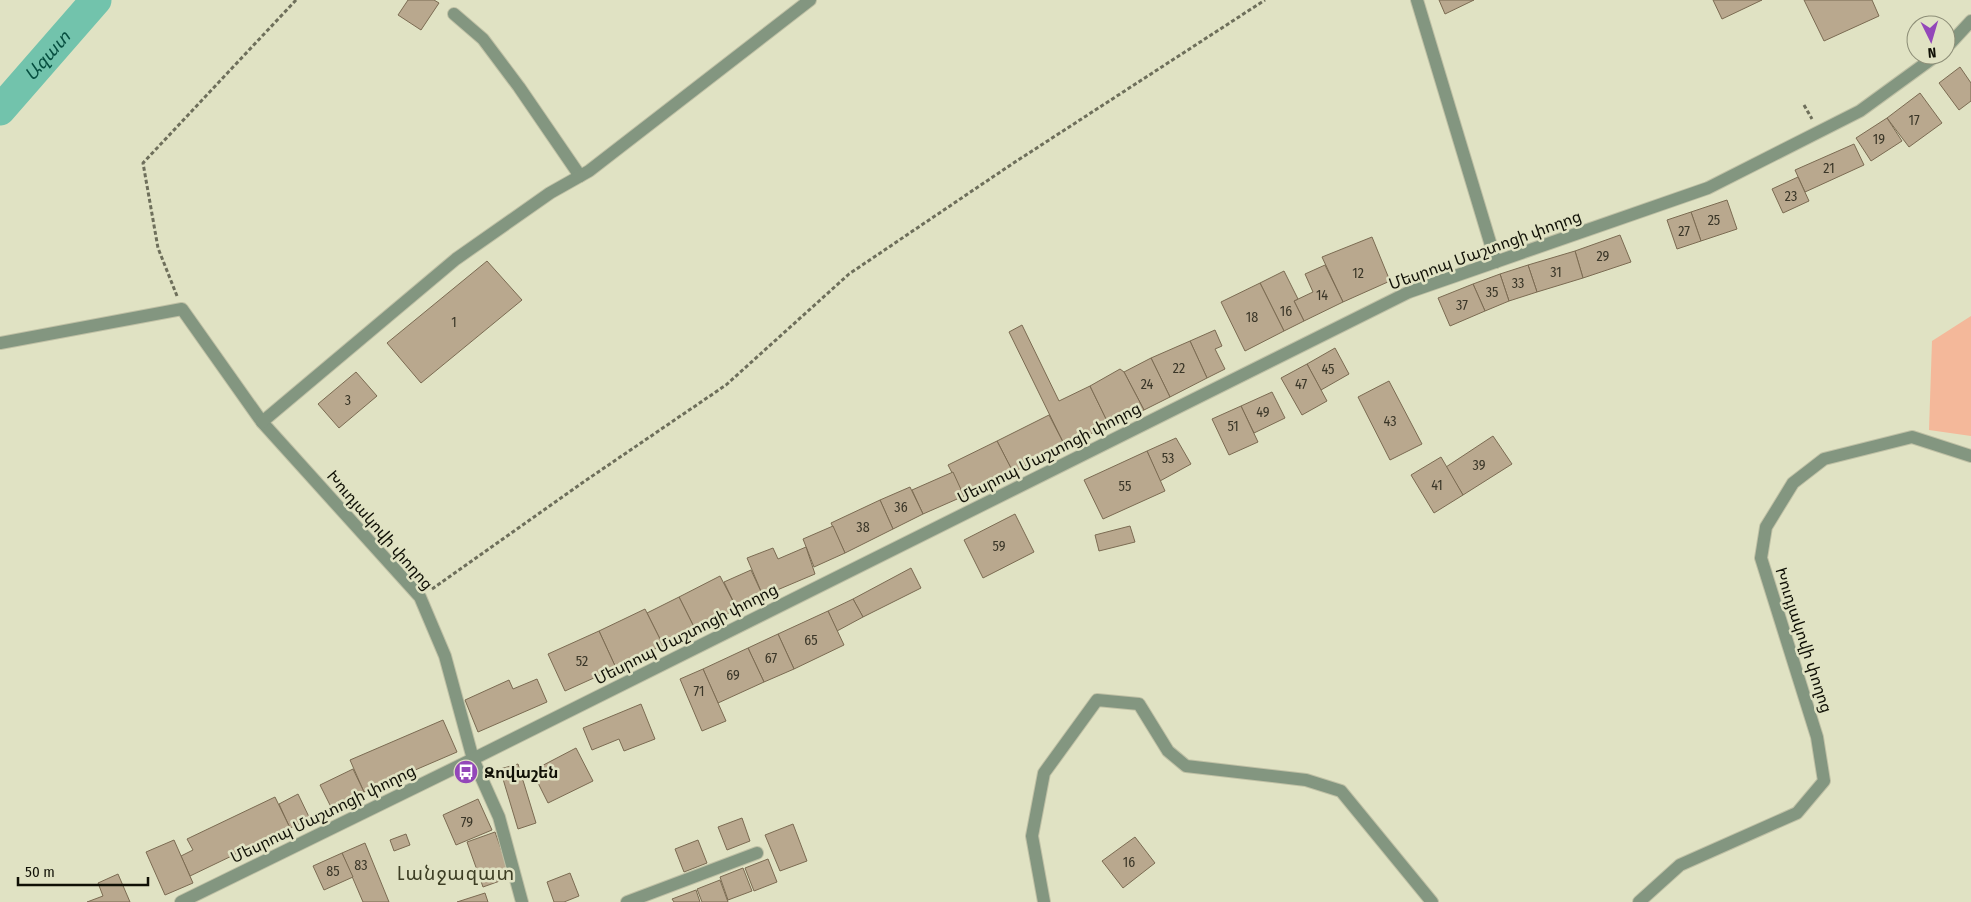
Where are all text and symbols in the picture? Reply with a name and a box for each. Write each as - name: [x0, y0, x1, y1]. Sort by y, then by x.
- north arrow: [1906, 15, 1956, 65]
- water label: Ազատ: [20, 26, 75, 85]
- text: N: [1927, 44, 1937, 61]
- house number: 17: [1908, 112, 1920, 129]
- house number: 19: [1873, 131, 1885, 148]
- house number: 21: [1823, 160, 1835, 177]
- house number: 23: [1785, 188, 1797, 205]
- street label: Մեսրոպ Մաշտոցի փողոց: [1386, 206, 1584, 294]
- house number: 25: [1708, 212, 1720, 229]
- house number: 27: [1678, 223, 1690, 240]
- house number: 29: [1597, 248, 1610, 265]
- house number: 31: [1550, 264, 1562, 281]
- house number: 12: [1352, 265, 1364, 282]
- house number: 33: [1512, 275, 1524, 292]
- house number: 35: [1486, 284, 1498, 301]
- house number: 14: [1316, 287, 1328, 304]
- house number: 37: [1456, 297, 1468, 314]
- house number: 16: [1280, 303, 1292, 320]
- house number: 18: [1246, 309, 1258, 326]
- house number: 1: [451, 314, 457, 331]
- house number: 22: [1173, 360, 1185, 377]
- house number: 45: [1321, 361, 1335, 378]
- house number: 24: [1141, 376, 1154, 393]
- house number: 47: [1295, 376, 1307, 393]
- house number: 3: [345, 392, 351, 409]
- street label: Մեսրոպ Մաշտոցի փողոց: [954, 398, 1144, 508]
- house number: 49: [1256, 404, 1270, 421]
- house number: 43: [1384, 413, 1396, 430]
- house number: 51: [1227, 418, 1239, 435]
- house number: 53: [1162, 450, 1174, 467]
- house number: 39: [1473, 457, 1486, 474]
- street label: Խուդյակովի փողոց: [323, 466, 437, 594]
- house number: 41: [1431, 477, 1443, 494]
- house number: 55: [1119, 478, 1131, 495]
- house number: 36: [894, 499, 908, 516]
- house number: 38: [856, 519, 870, 536]
- house number: 59: [992, 538, 1006, 555]
- street label: Խուդյակովի փողոց: [1771, 565, 1837, 715]
- street label: Մեսրոպ Մաշտոցի փողոց: [591, 579, 781, 689]
- house number: 65: [804, 632, 818, 649]
- house number: 67: [765, 650, 777, 667]
- house number: 52: [576, 653, 588, 670]
- house number: 69: [726, 667, 740, 684]
- house number: 71: [694, 683, 704, 700]
- bus stop icon: Զովաշեն: [453, 759, 479, 785]
- street label: Մեսրոպ Մաշտոցի փողոց: [227, 761, 419, 867]
- place label: Զովաշեն: [484, 763, 559, 782]
- house number: 79: [461, 814, 473, 831]
- scale bar: [18, 854, 148, 886]
- house number: 16: [1123, 854, 1135, 871]
- house number: 83: [354, 857, 368, 874]
- district label: Լանջազատ: [397, 862, 515, 885]
- text: 50 m: [25, 863, 55, 881]
- house number: 85: [326, 863, 340, 880]

